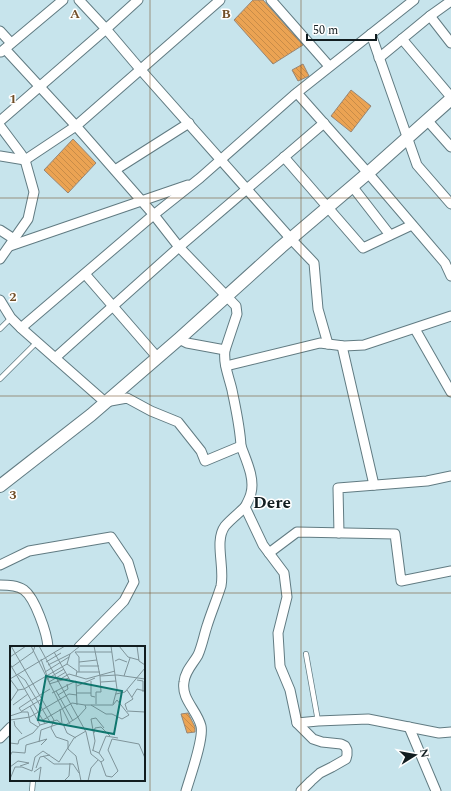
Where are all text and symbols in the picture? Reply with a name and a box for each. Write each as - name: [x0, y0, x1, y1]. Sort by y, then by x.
- text: A: [70, 4, 80, 24]
- text: B: [221, 4, 231, 24]
- scale bar: [307, 16, 376, 42]
- text: 50 m: [313, 21, 338, 40]
- text: 1: [9, 89, 17, 109]
- text: 2: [9, 287, 17, 307]
- text: 3: [9, 485, 17, 505]
- district label: Dere: [253, 490, 291, 516]
- inset map: [10, 646, 145, 781]
- north arrow: [395, 735, 435, 775]
- text: N: [415, 747, 434, 759]

